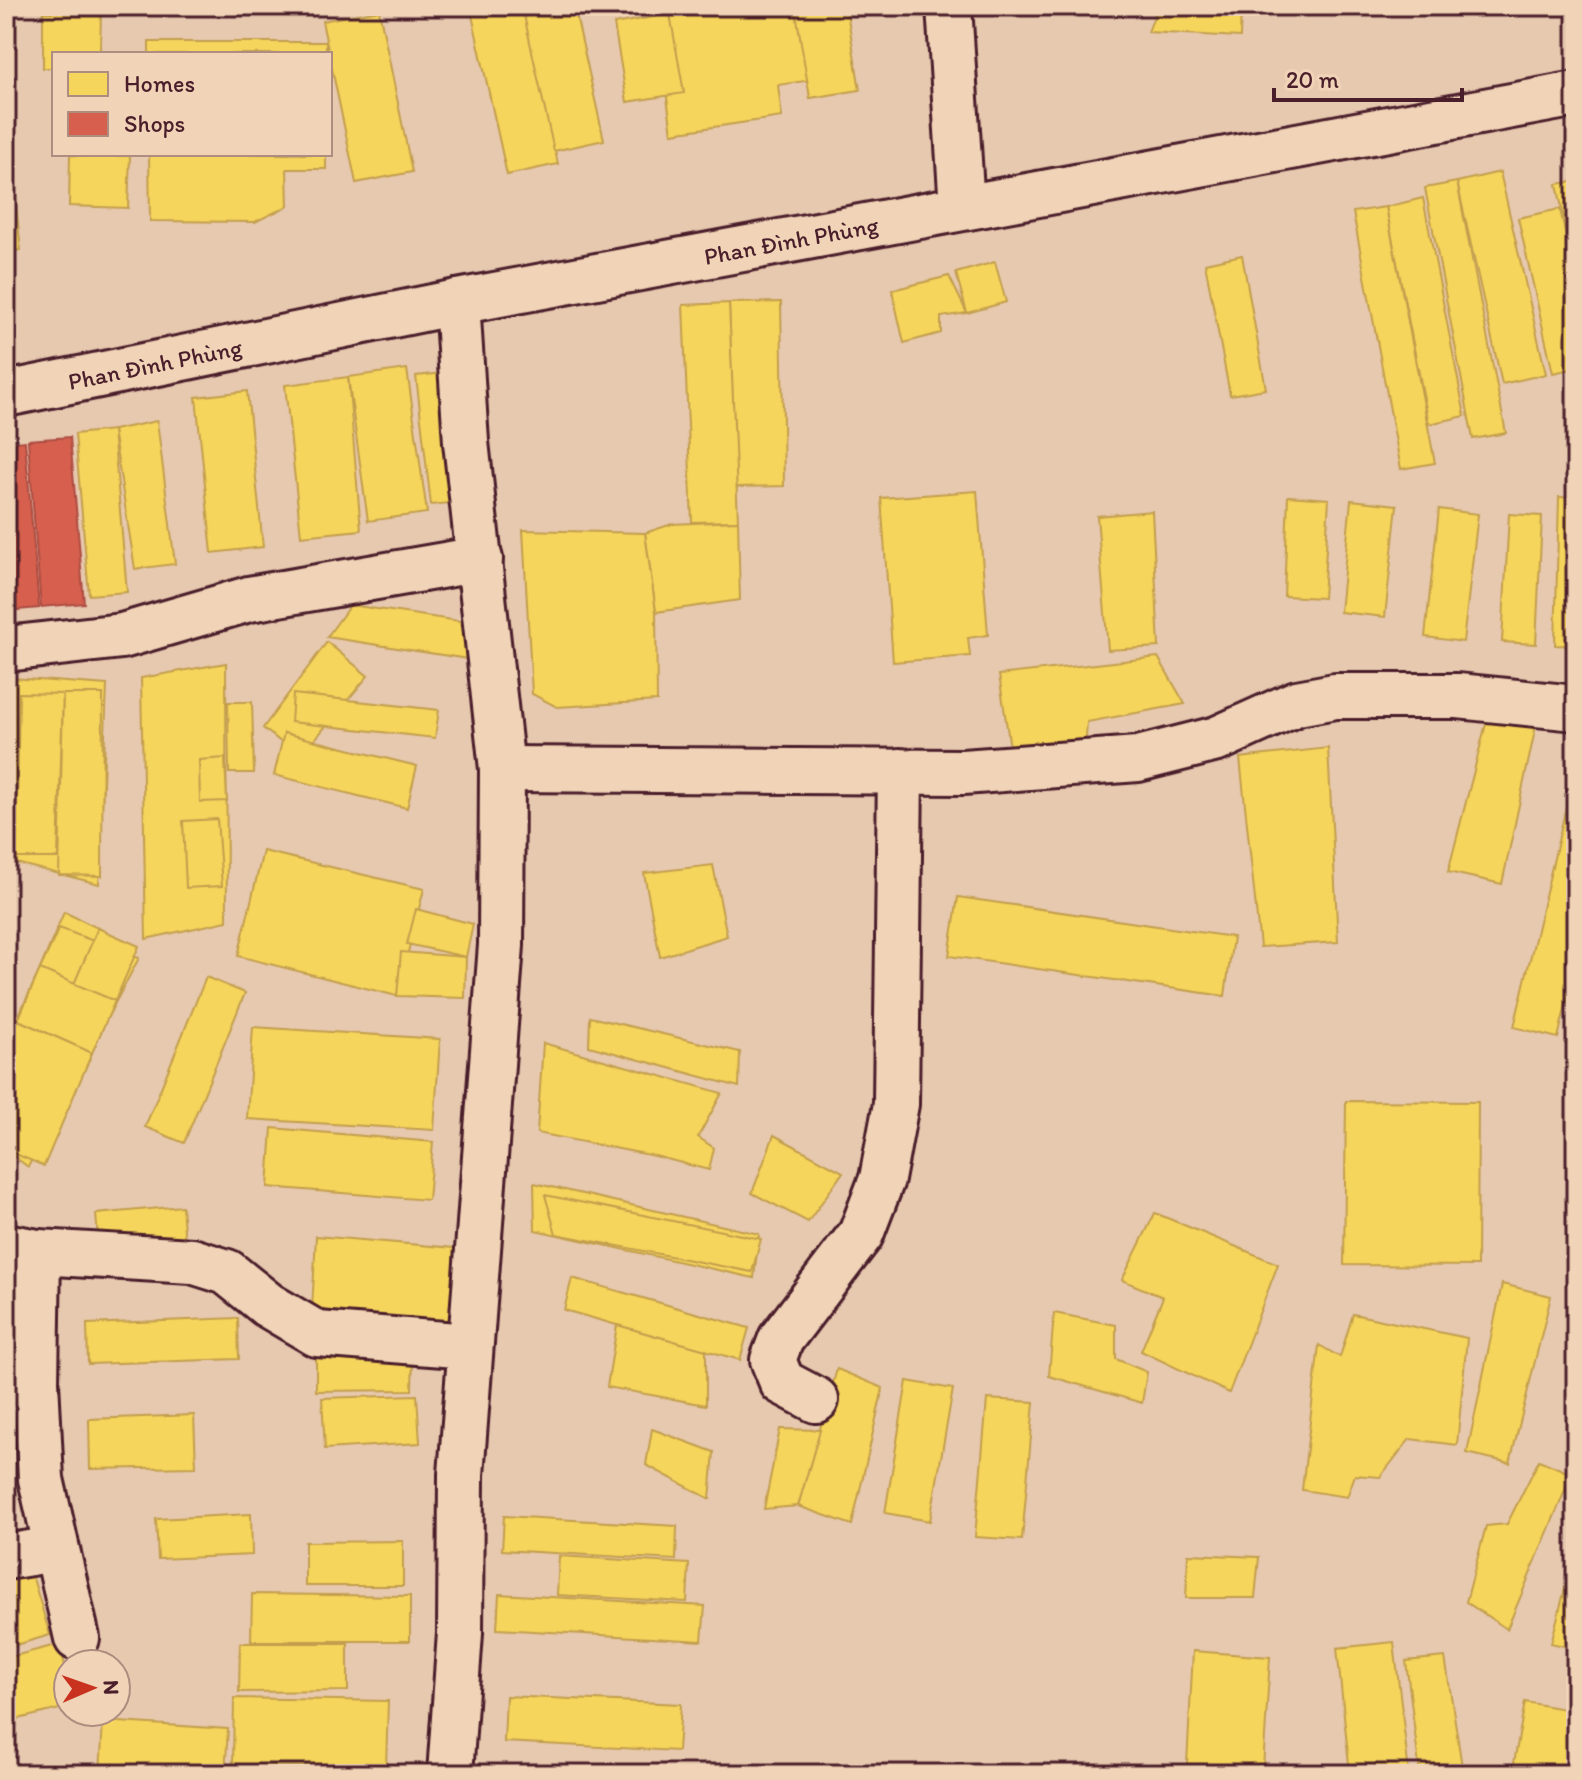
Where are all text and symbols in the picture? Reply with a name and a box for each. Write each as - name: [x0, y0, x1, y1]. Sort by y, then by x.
- legend: [52, 52, 332, 156]
- scale bar: [1274, 52, 1462, 102]
- text: 20 m: [1286, 65, 1339, 94]
- text: Homes: [124, 69, 195, 98]
- text: Shops: [124, 109, 185, 138]
- street label: Phan Đình Phùng: [701, 209, 881, 270]
- street label: Phan Đình Phùng: [65, 332, 245, 396]
- north arrow: [52, 1648, 132, 1728]
- text: N: [98, 1679, 125, 1695]

